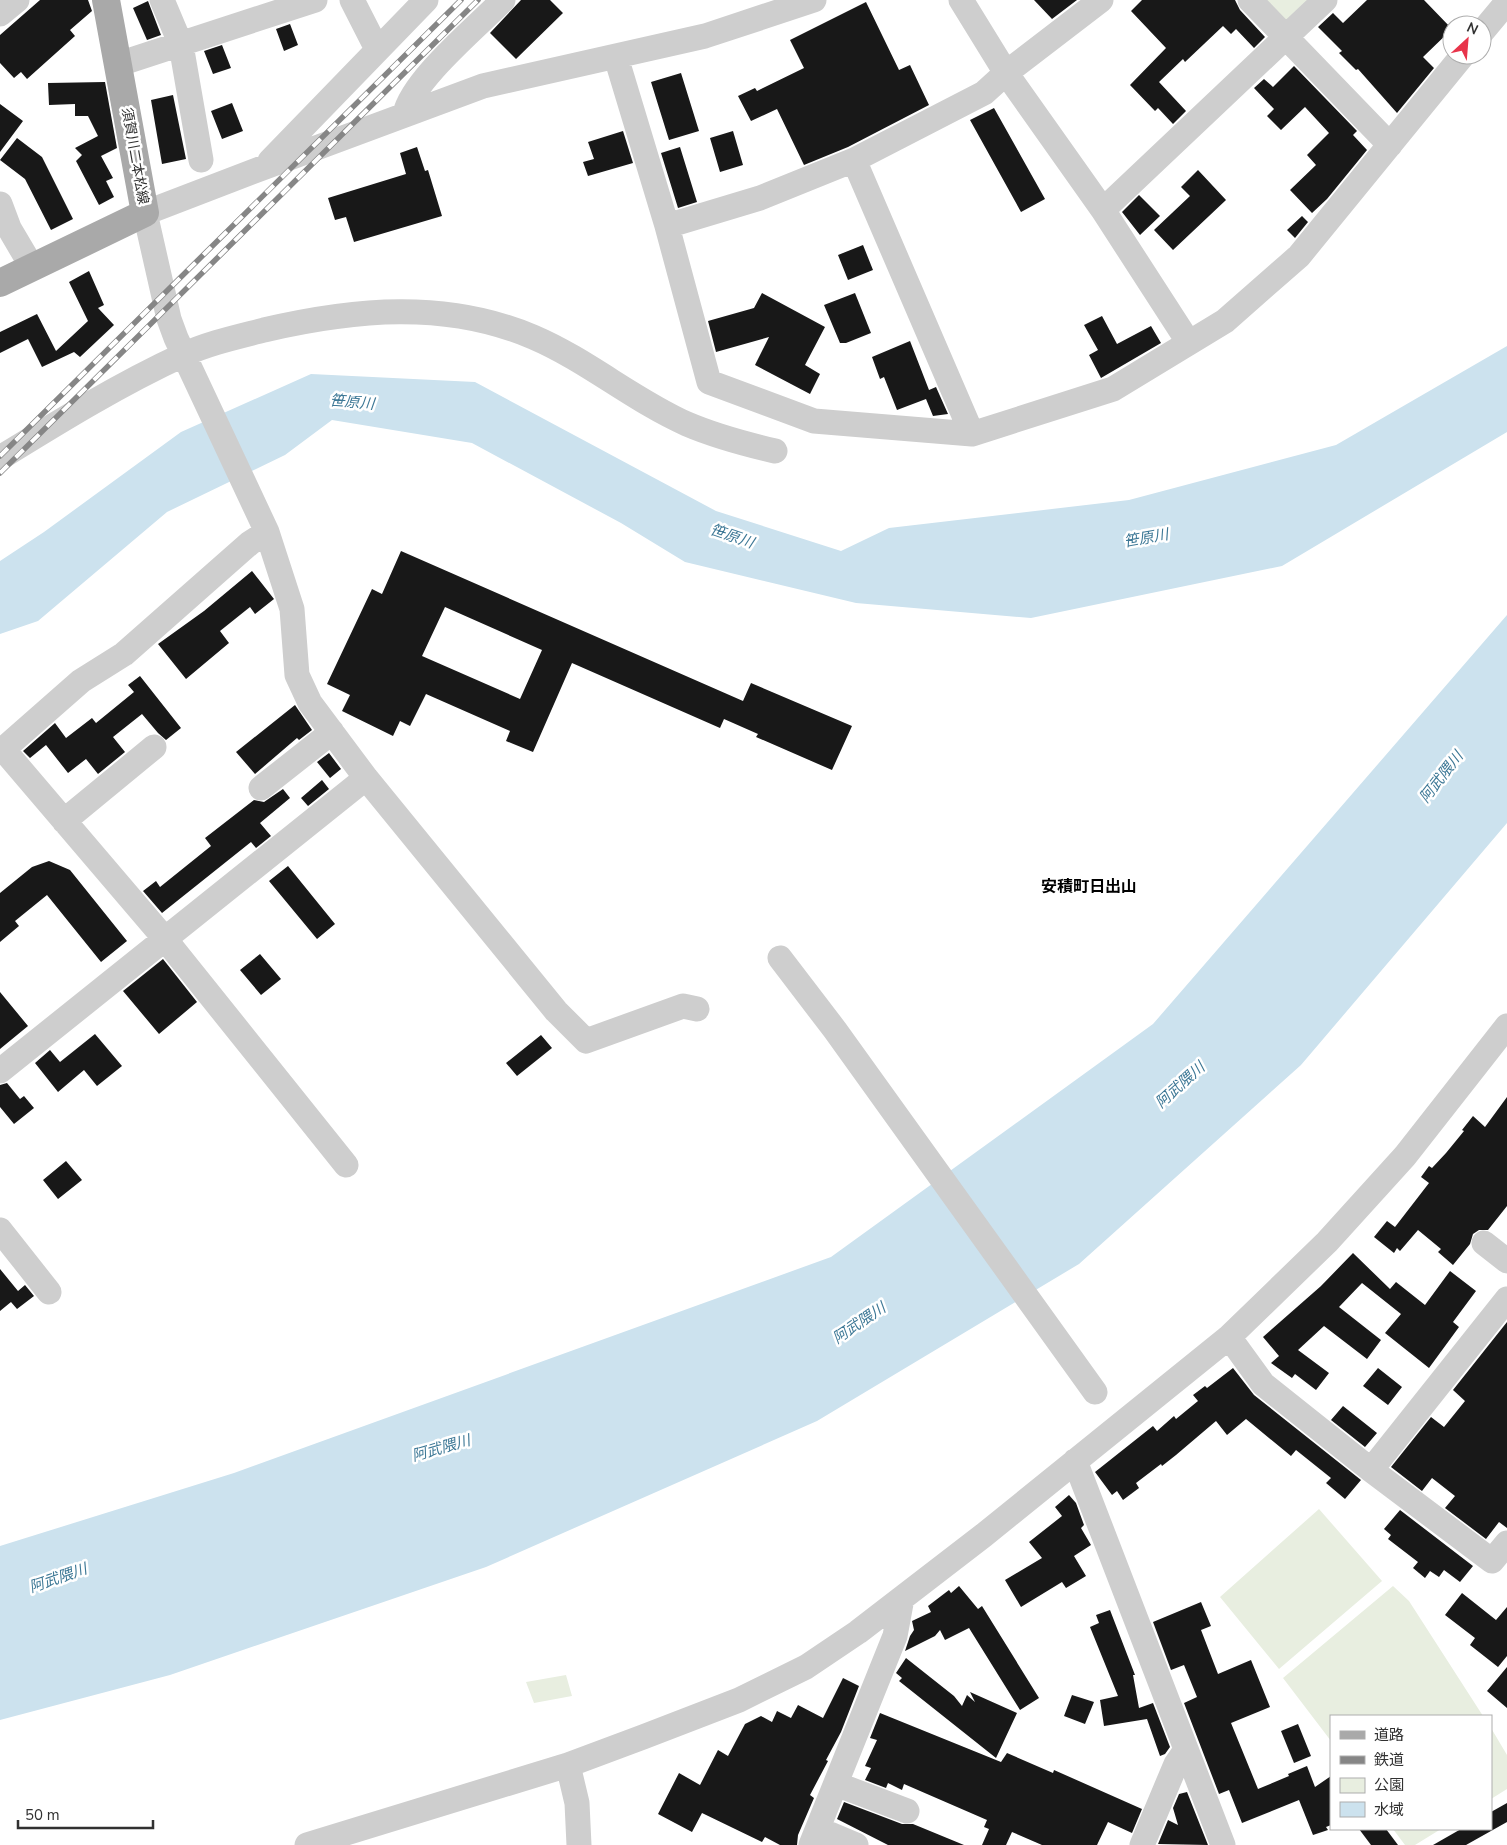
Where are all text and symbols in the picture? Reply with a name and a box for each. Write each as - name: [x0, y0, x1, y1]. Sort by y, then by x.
- north arrow: [1442, 15, 1492, 65]
- text: N: [1464, 18, 1481, 40]
- street label: 須賀川二本松線: [117, 106, 153, 206]
- water label: 笹原川: [329, 390, 377, 414]
- water label: 笹原川: [707, 519, 758, 553]
- water label: 笹原川: [1122, 524, 1172, 552]
- water label: 阿武隈川: [1415, 746, 1469, 807]
- district label: 安積町日出山: [1041, 876, 1137, 898]
- water label: 阿武隈川: [1151, 1056, 1210, 1113]
- water label: 阿武隈川: [829, 1297, 891, 1348]
- water label: 阿武隈川: [409, 1430, 475, 1466]
- water label: 阿武隈川: [26, 1558, 92, 1597]
- legend: [1330, 1715, 1492, 1830]
- text: 道路: [1374, 1725, 1404, 1745]
- text: 鉄道: [1374, 1750, 1404, 1770]
- text: 公園: [1374, 1775, 1404, 1795]
- scale bar: [18, 1798, 152, 1830]
- text: 水域: [1374, 1800, 1404, 1820]
- text: 50 m: [25, 1805, 60, 1825]

